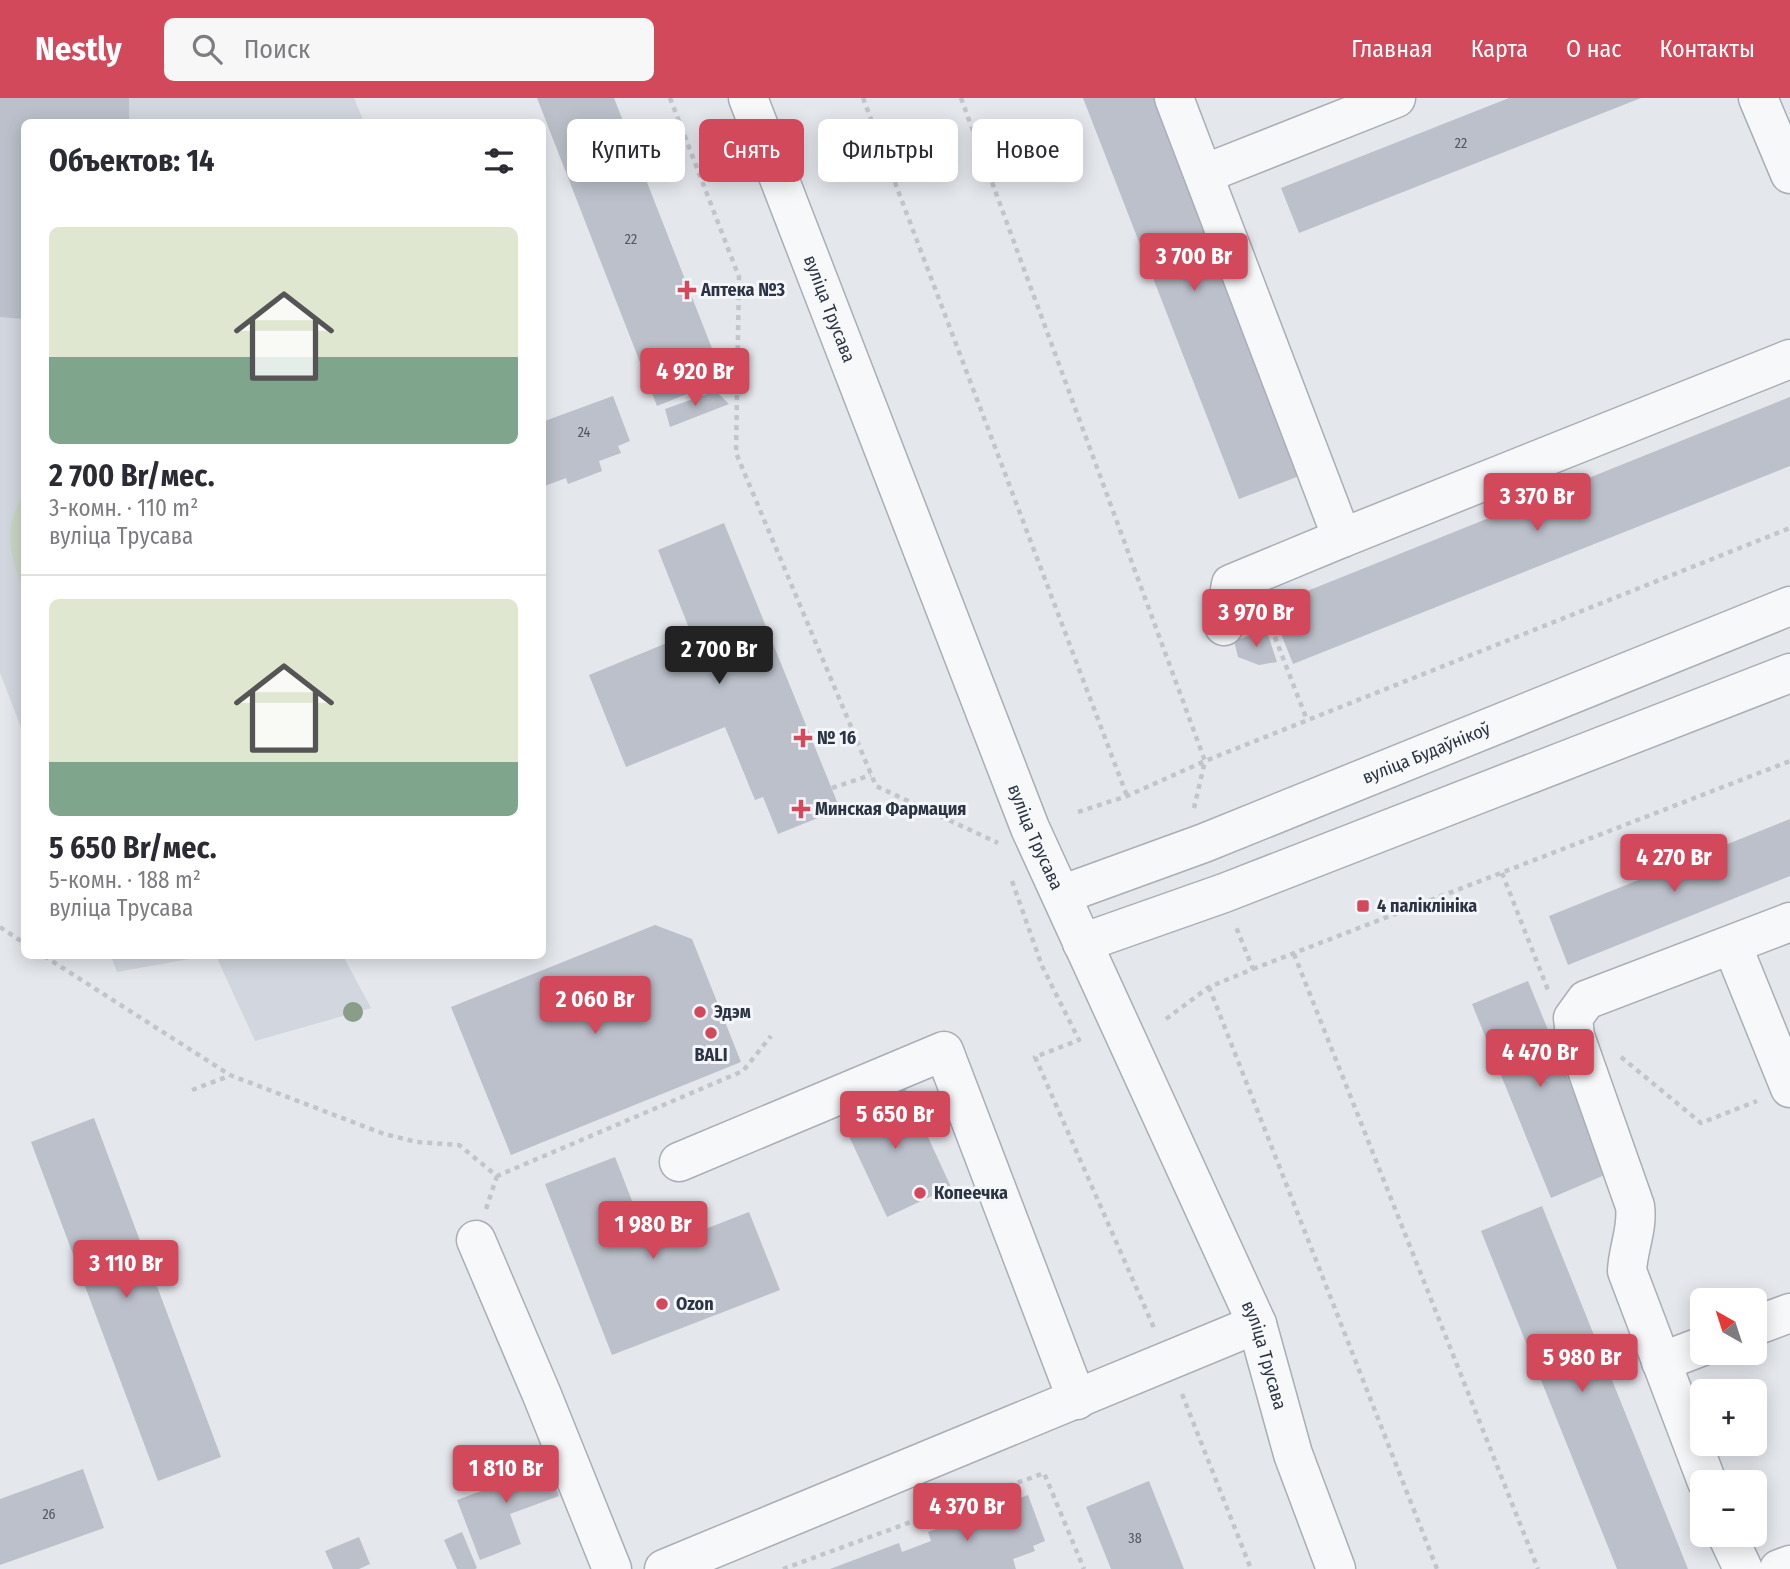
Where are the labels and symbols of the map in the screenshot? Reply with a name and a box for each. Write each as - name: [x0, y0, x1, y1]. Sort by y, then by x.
- house number: 22: [1455, 135, 1467, 152]
- house number: 22: [625, 231, 637, 248]
- pin: 3 700 Br: [1122, 234, 1266, 293]
- street label: вуліца Трусава: [799, 252, 860, 366]
- place label: Аптека №3: [700, 279, 786, 301]
- marker: Аптека №3: [679, 282, 695, 298]
- pin: 4 920 Br: [623, 348, 767, 408]
- house number: 24: [578, 424, 591, 441]
- pin: 3 370 Br: [1465, 474, 1609, 533]
- pin: 3 970 Br: [1184, 589, 1328, 649]
- pin: 2 700 Br: [647, 626, 791, 686]
- street label: вуліца Будаўнікоў: [1359, 717, 1493, 789]
- place label: № 16: [817, 727, 856, 749]
- marker: № 16: [795, 730, 811, 746]
- street label: вуліца Трусава: [1003, 781, 1068, 894]
- place label: Минская Фармация: [815, 798, 966, 820]
- marker: Минская Фармация: [793, 801, 809, 817]
- pin: 4 270 Br: [1602, 834, 1746, 894]
- place label: 4 паліклініка: [1377, 895, 1477, 917]
- marker: 4 паліклініка: [1355, 898, 1371, 914]
- pin: 2 060 Br: [523, 976, 667, 1036]
- place label: Эдэм: [714, 1001, 751, 1023]
- marker: Эдэм: [692, 1004, 708, 1020]
- marker: BALI: [703, 1025, 719, 1041]
- pin: 4 470 Br: [1468, 1030, 1612, 1089]
- place label: BALI: [695, 1044, 727, 1066]
- pin: 5 650 Br: [823, 1091, 967, 1151]
- place label: Копеечка: [934, 1182, 1008, 1204]
- marker: Копеечка: [912, 1185, 928, 1201]
- pin: 1 980 Br: [581, 1202, 725, 1261]
- pin: 3 110 Br: [54, 1240, 198, 1300]
- north arrow: [1690, 1288, 1768, 1365]
- place label: Ozon: [676, 1293, 714, 1315]
- marker: Ozon: [654, 1296, 670, 1312]
- street label: вуліца Трусава: [1237, 1297, 1291, 1412]
- pin: 5 980 Br: [1510, 1334, 1654, 1394]
- pin: 1 810 Br: [434, 1446, 578, 1505]
- pin: 4 370 Br: [895, 1484, 1039, 1543]
- house number: 26: [42, 1506, 56, 1523]
- house number: 38: [1128, 1530, 1142, 1547]

